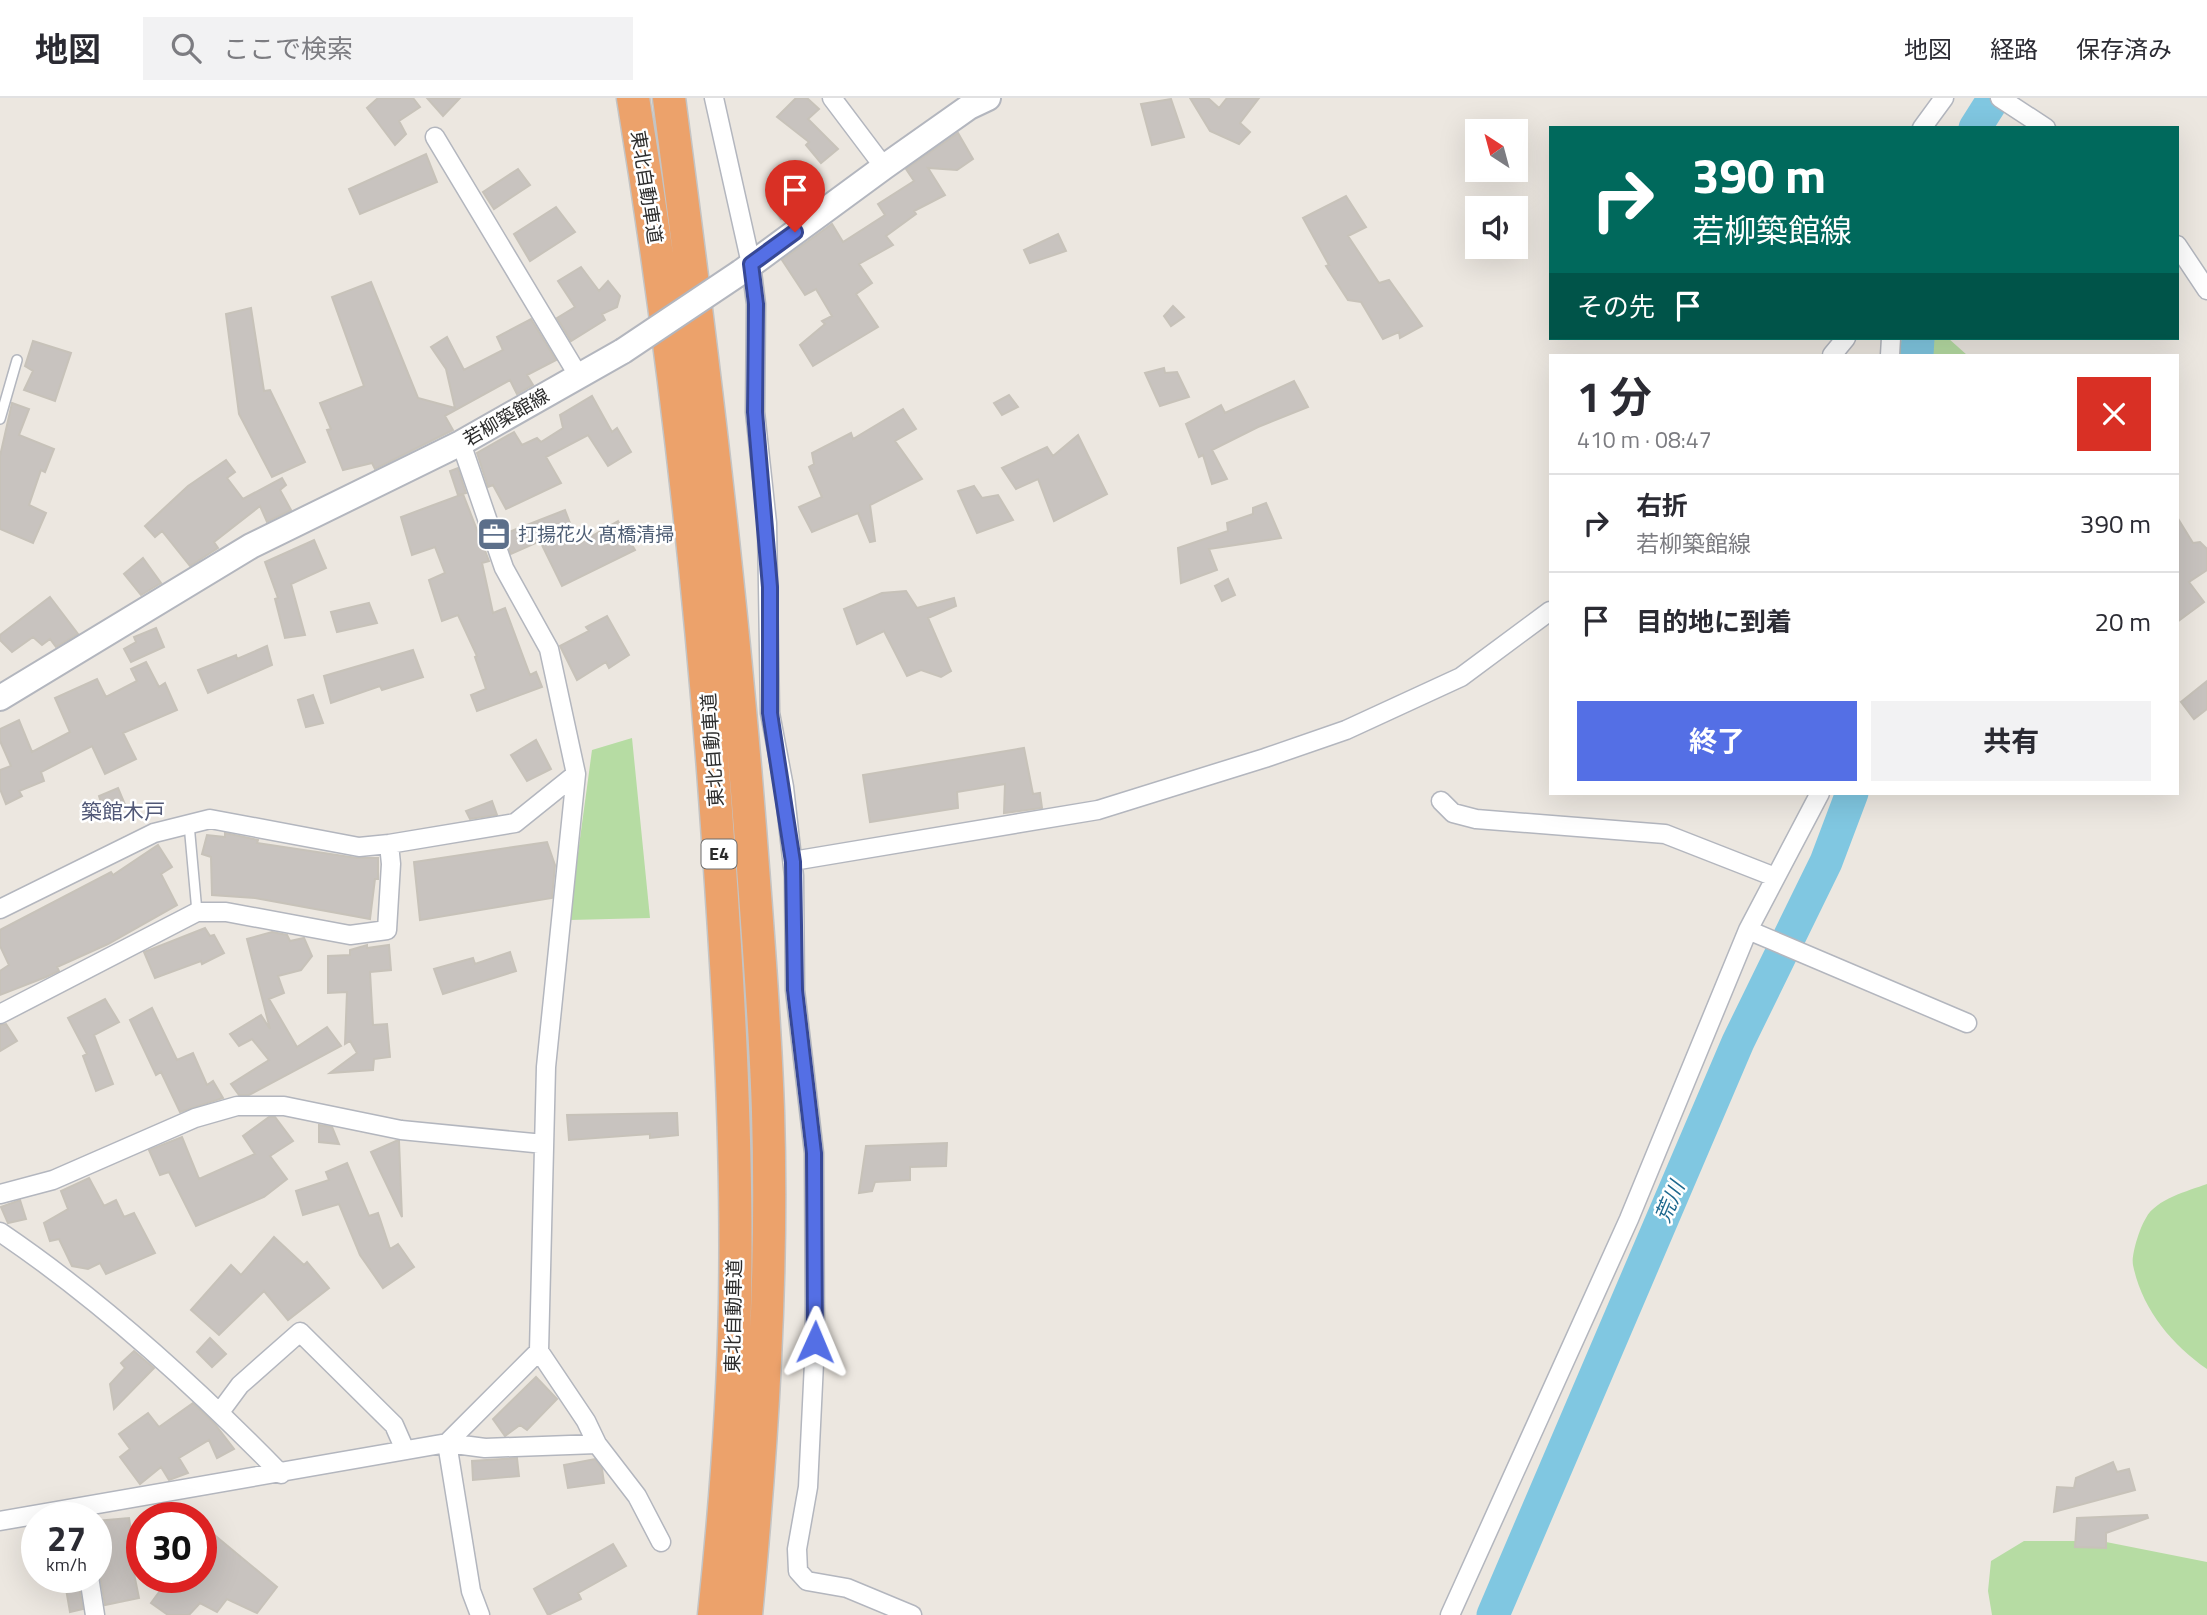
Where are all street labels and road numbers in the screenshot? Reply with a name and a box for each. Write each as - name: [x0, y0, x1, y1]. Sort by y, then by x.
- street label: 東北自動車道: [624, 128, 671, 245]
- street label: 若柳築館線: [457, 380, 554, 453]
- street label: 東北自動車道: [693, 692, 730, 808]
- road number: E4: [702, 840, 736, 868]
- street label: 東北自動車道: [717, 1259, 748, 1373]

